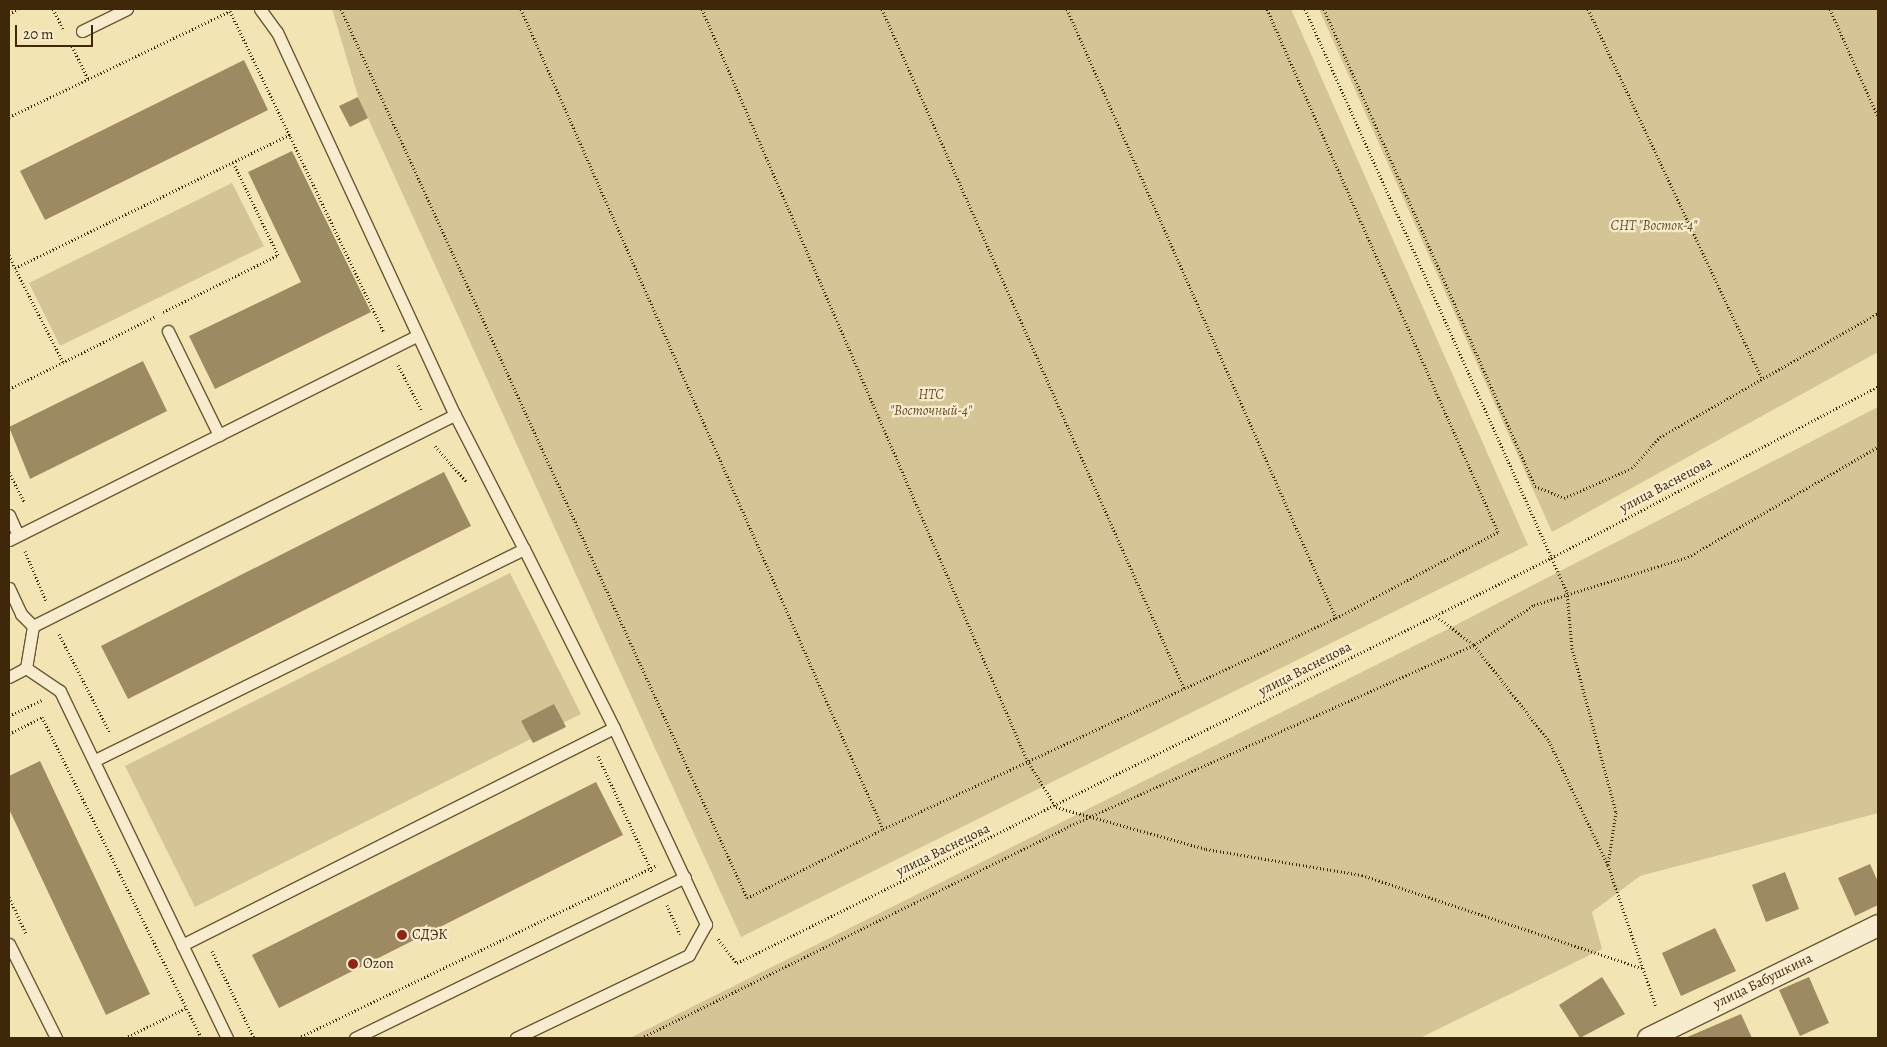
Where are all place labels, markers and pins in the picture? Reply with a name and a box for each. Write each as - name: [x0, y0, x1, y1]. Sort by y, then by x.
- place label: СДЭК: [412, 927, 447, 943]
- marker: СДЭК: [396, 929, 408, 941]
- place label: Ozon: [363, 956, 394, 972]
- marker: Ozon: [347, 958, 359, 970]

